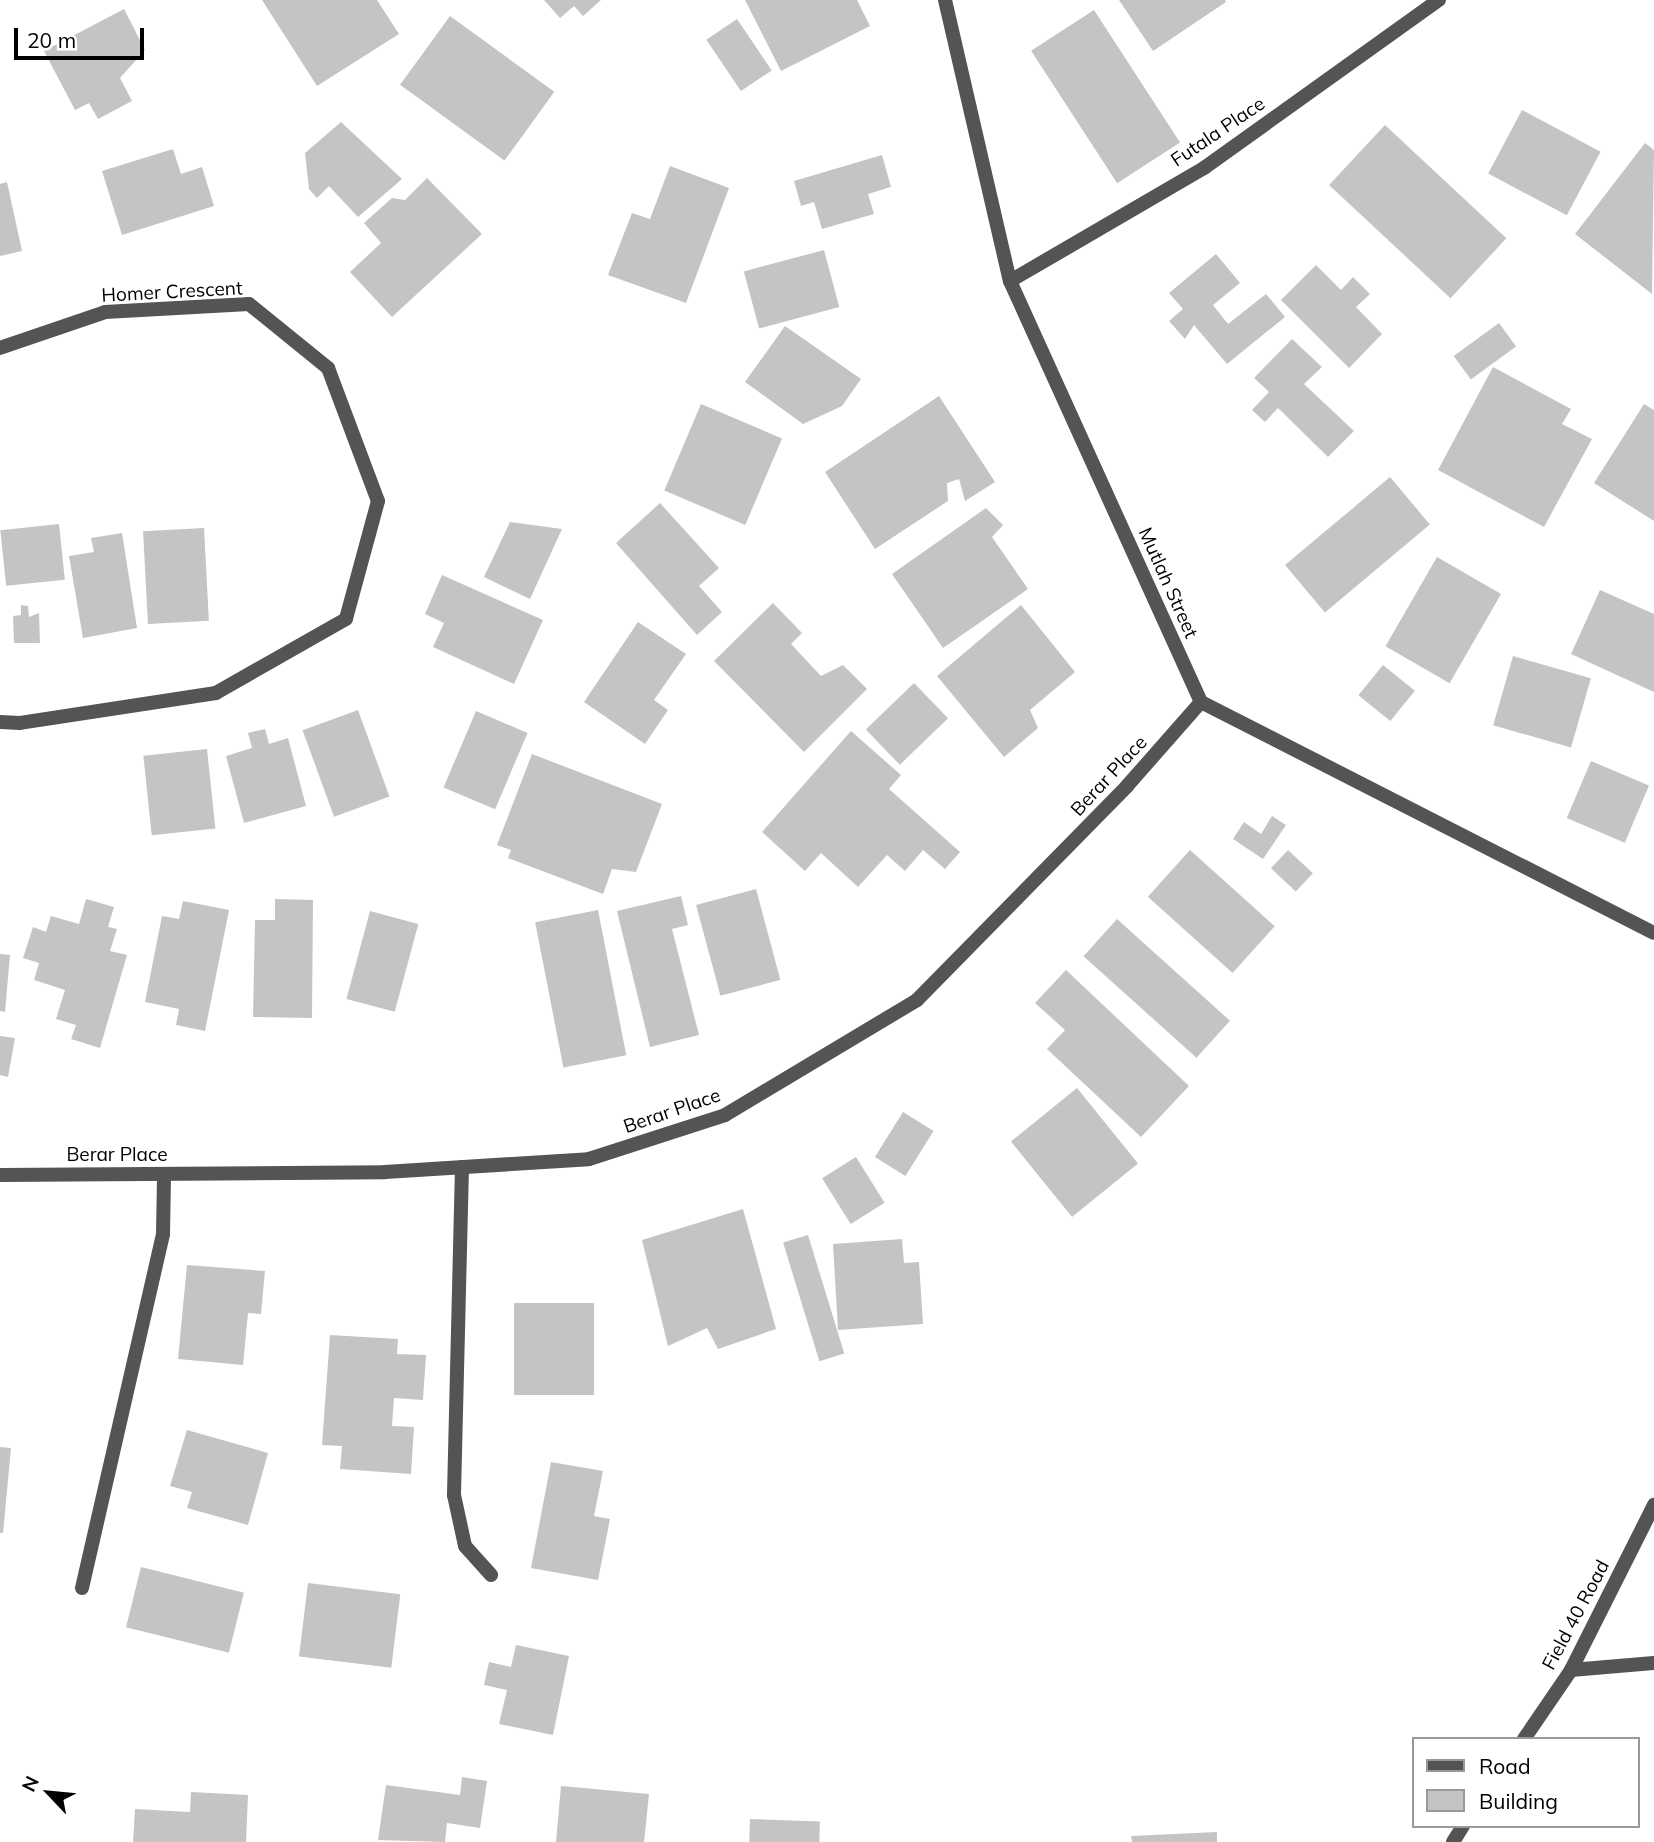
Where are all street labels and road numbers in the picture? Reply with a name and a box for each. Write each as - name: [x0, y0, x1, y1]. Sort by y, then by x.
- street label: Futala Place: [1167, 92, 1269, 172]
- street label: Homer Crescent: [101, 277, 243, 307]
- street label: Mutlah Street: [1133, 524, 1203, 642]
- street label: Berar Place: [1066, 731, 1152, 821]
- street label: Berar Place: [620, 1084, 724, 1138]
- street label: Berar Place: [66, 1144, 168, 1166]
- street label: Field 40 Road: [1538, 1556, 1614, 1674]

